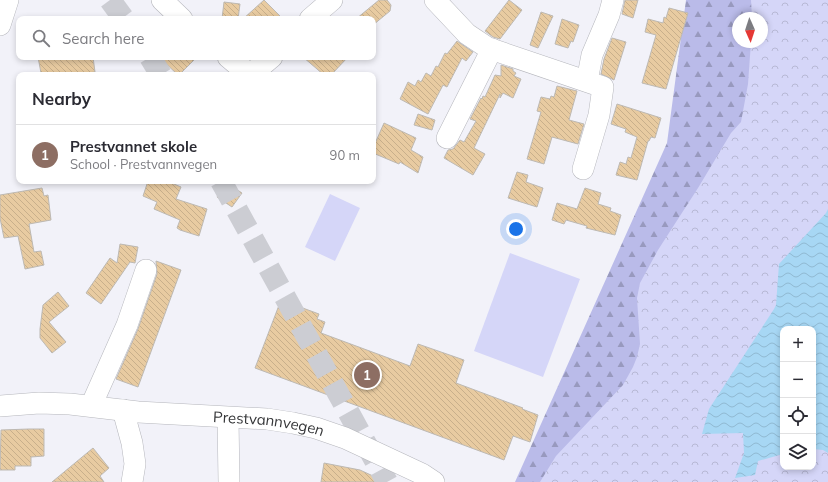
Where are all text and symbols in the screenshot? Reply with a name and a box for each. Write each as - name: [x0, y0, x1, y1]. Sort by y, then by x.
- north arrow: [732, 12, 768, 48]
- search box: [16, 16, 376, 60]
- icon: search: [30, 27, 52, 49]
- text: Search here: [62, 29, 144, 48]
- text: Nearby: [32, 88, 91, 109]
- text: Prestvannet skole: [70, 137, 197, 156]
- text: 1: [41, 147, 49, 163]
- text: 90 m: [330, 147, 360, 163]
- text: School · Prestvannvegen: [70, 156, 217, 172]
- your location: [506, 219, 526, 239]
- map controls: [780, 326, 816, 470]
- button: +: [780, 326, 816, 362]
- pin: 1: [354, 360, 380, 390]
- button: −: [780, 362, 816, 398]
- button: locate: [780, 398, 816, 434]
- street label: Prestvannvegen: [213, 407, 327, 440]
- button: layers: [780, 434, 816, 470]

